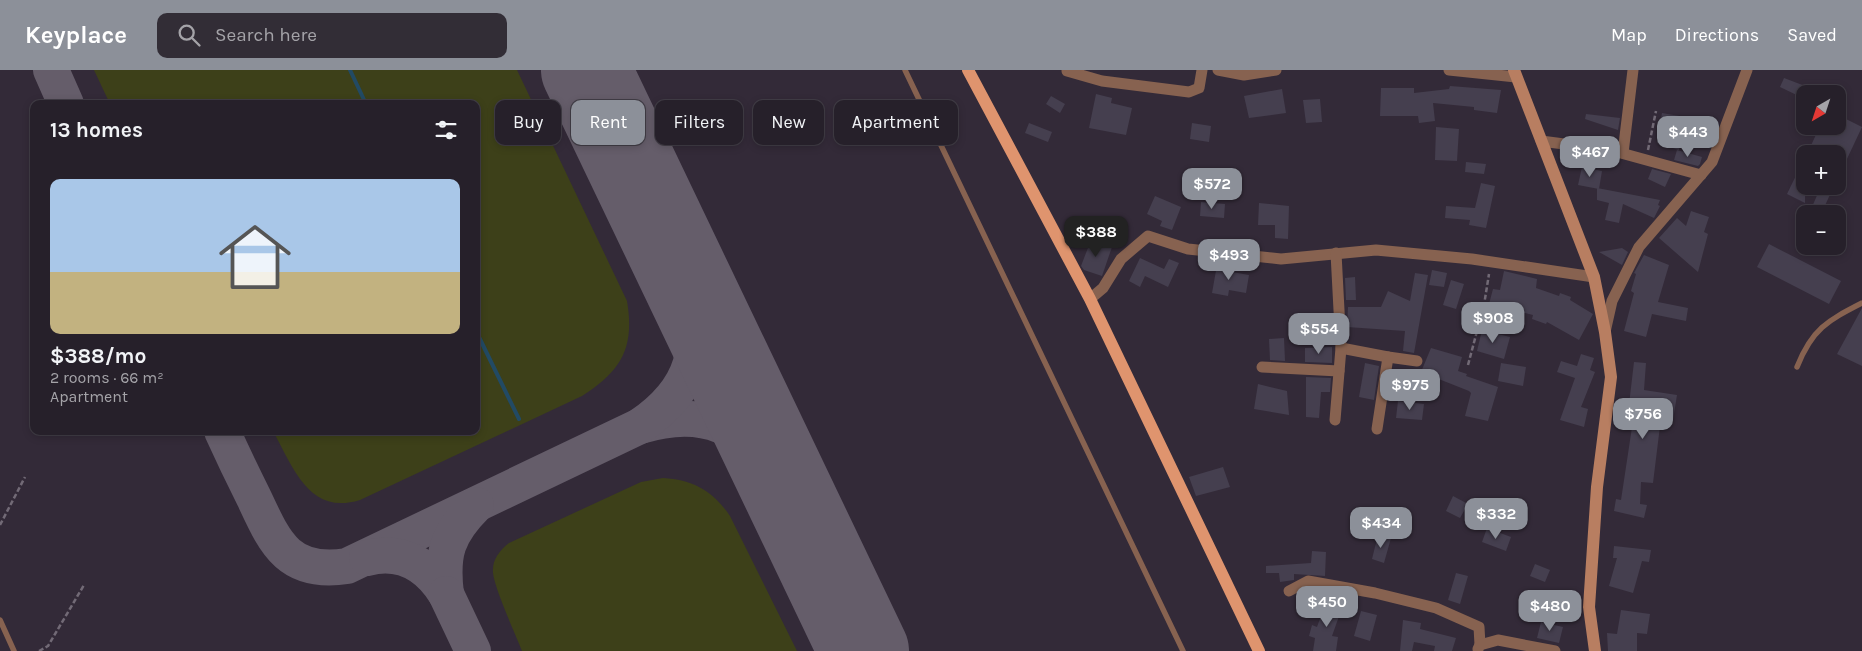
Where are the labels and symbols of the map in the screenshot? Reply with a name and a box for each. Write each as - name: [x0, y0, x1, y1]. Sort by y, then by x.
- north arrow: [1796, 85, 1846, 135]
- pin: $443: [1658, 116, 1718, 158]
- pin: $467: [1560, 136, 1620, 178]
- pin: $572: [1182, 168, 1242, 210]
- pin: $388: [1066, 216, 1126, 258]
- pin: $493: [1199, 238, 1259, 281]
- pin: $908: [1463, 302, 1523, 344]
- pin: $554: [1289, 312, 1349, 355]
- pin: $975: [1380, 368, 1440, 411]
- pin: $756: [1613, 398, 1673, 440]
- pin: $332: [1466, 498, 1526, 540]
- pin: $434: [1351, 506, 1411, 549]
- pin: $450: [1297, 586, 1357, 628]
- pin: $480: [1520, 590, 1580, 632]

